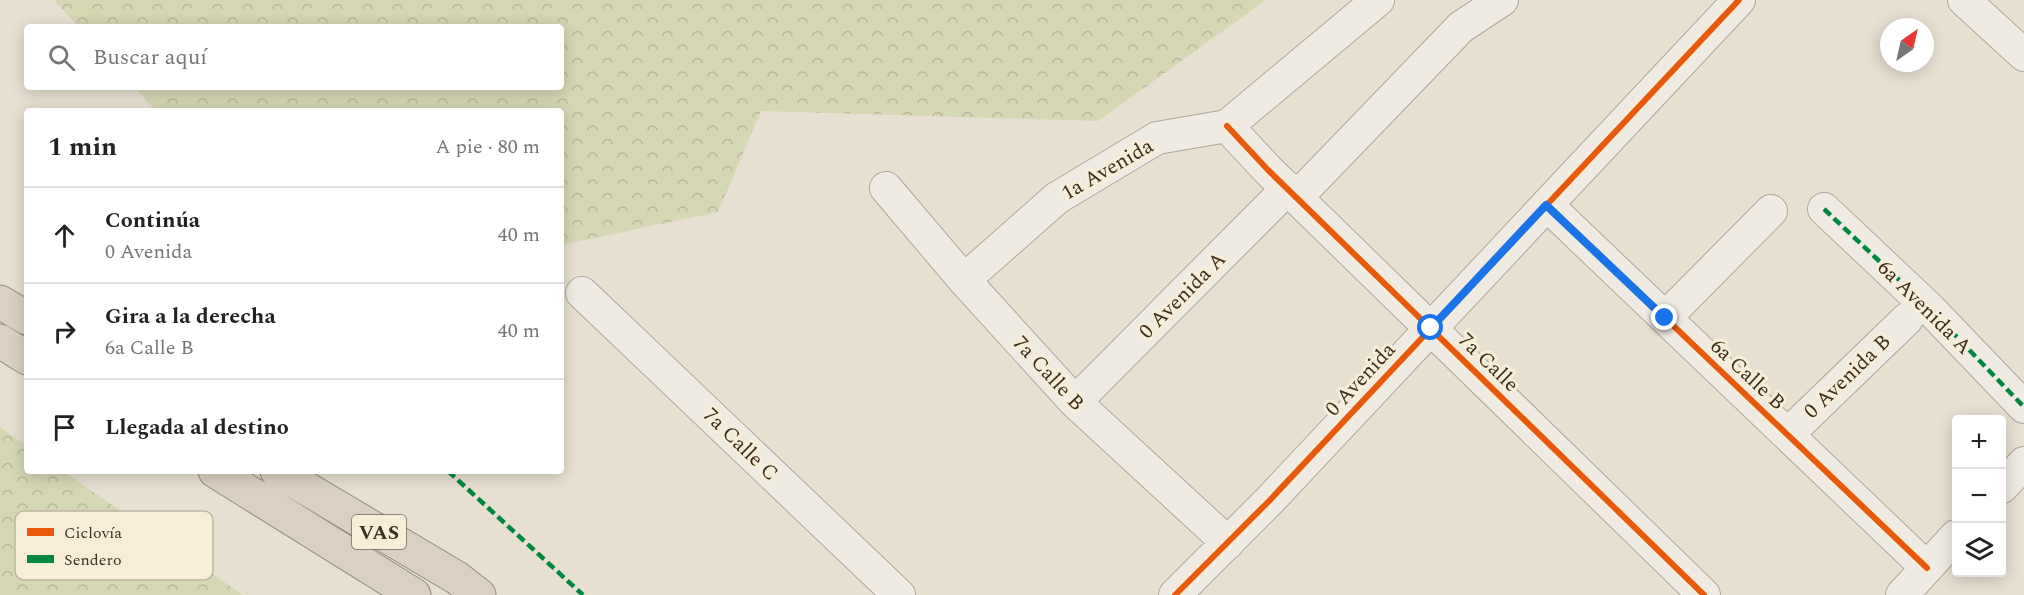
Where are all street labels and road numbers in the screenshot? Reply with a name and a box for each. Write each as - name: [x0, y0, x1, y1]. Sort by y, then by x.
- street label: 1a Avenida: [1055, 130, 1160, 209]
- street label: 0 Avenida A: [1132, 244, 1234, 347]
- street label: 6a Avenida A: [1870, 253, 1979, 363]
- street label: 7a Calle: [1451, 326, 1526, 400]
- street label: 0 Avenida B: [1797, 327, 1899, 427]
- street label: 7a Calle B: [1005, 329, 1092, 419]
- street label: 6a Calle B: [1702, 331, 1792, 418]
- street label: 0 Avenida: [1318, 335, 1404, 424]
- street label: 7a Calle C: [695, 400, 785, 489]
- road number: VAS: [352, 515, 406, 549]

